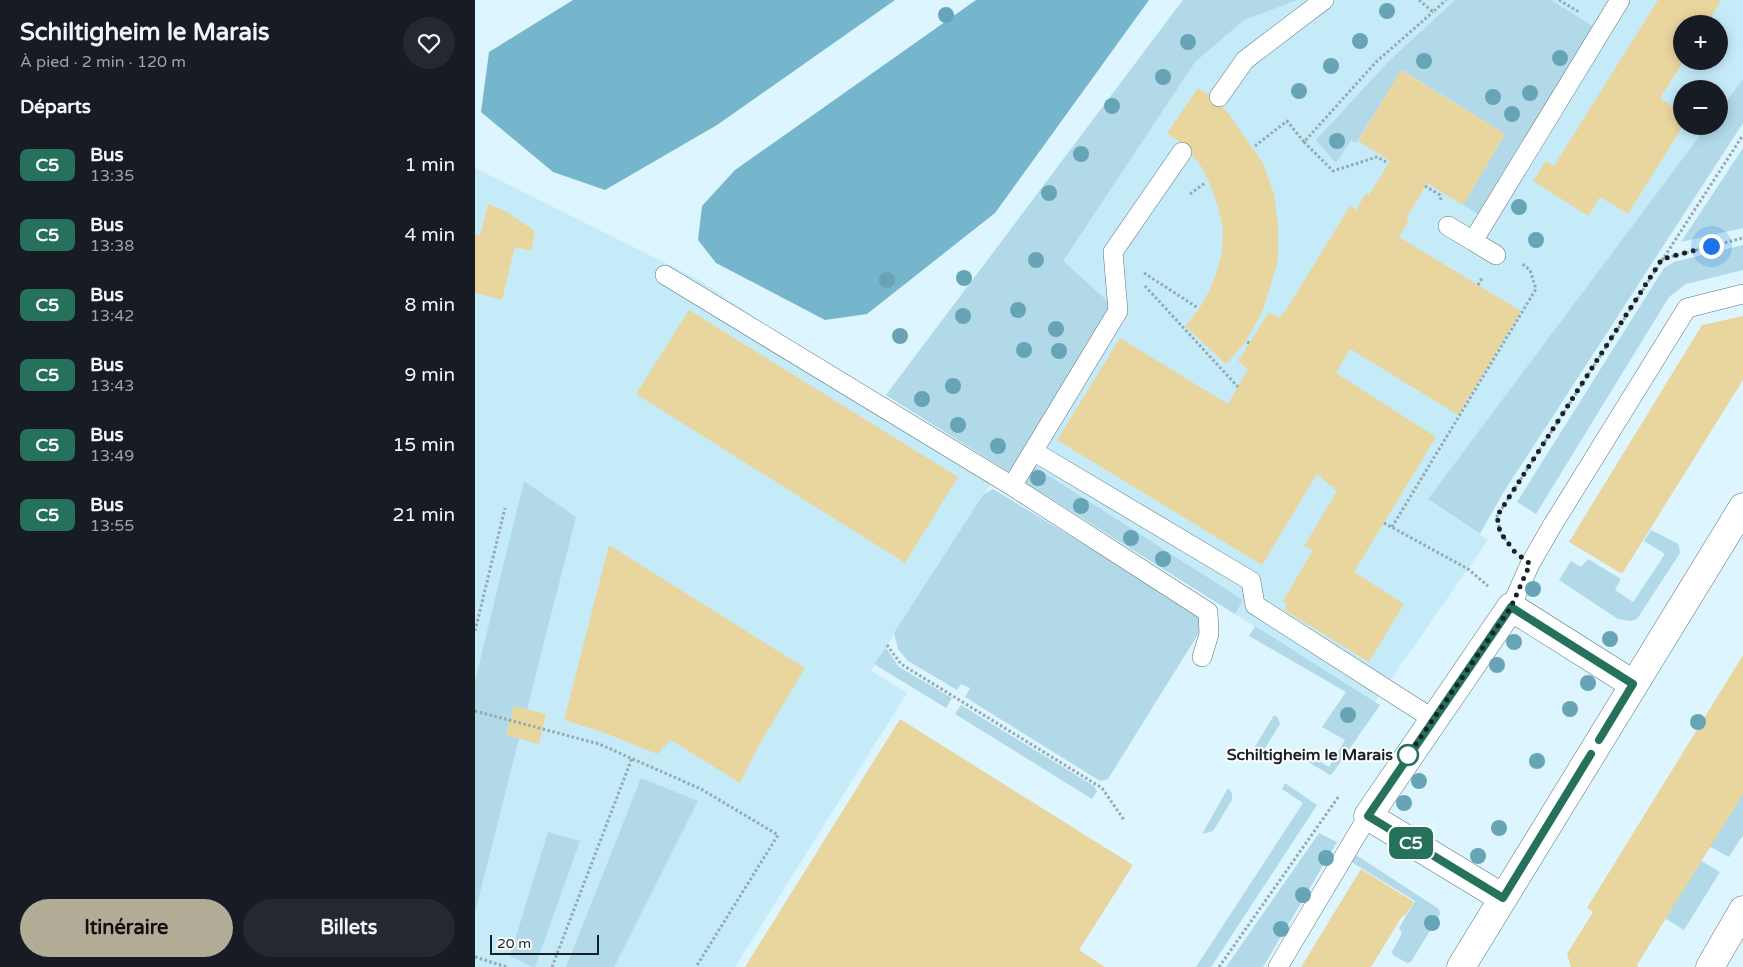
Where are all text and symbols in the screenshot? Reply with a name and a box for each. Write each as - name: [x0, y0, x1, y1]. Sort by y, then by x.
- map controls: [1673, 15, 1728, 135]
- button: +: [1673, 15, 1728, 70]
- button: heart: [403, 17, 455, 69]
- text: Schiltigheim le Marais: [20, 18, 270, 47]
- text: À pied · 2 min · 120 m: [20, 52, 186, 72]
- button: −: [1673, 80, 1728, 135]
- text: Départs: [20, 96, 91, 118]
- text: Bus: [90, 144, 124, 166]
- text: C5: [36, 154, 59, 176]
- text: 1 min: [404, 154, 455, 176]
- text: 13:35: [90, 166, 134, 186]
- text: Bus: [90, 214, 124, 236]
- text: C5: [36, 224, 59, 246]
- text: 4 min: [404, 224, 455, 246]
- your location: [1699, 234, 1724, 259]
- text: 13:38: [90, 236, 134, 256]
- text: Bus: [90, 284, 124, 306]
- text: C5: [36, 294, 59, 316]
- text: 8 min: [404, 294, 455, 316]
- text: 13:42: [90, 306, 134, 326]
- text: Bus: [90, 354, 124, 376]
- text: C5: [36, 364, 59, 386]
- text: 9 min: [404, 364, 455, 386]
- text: 13:43: [90, 376, 134, 396]
- text: Bus: [90, 424, 124, 446]
- text: C5: [36, 434, 59, 456]
- text: 15 min: [392, 434, 455, 456]
- text: 13:49: [90, 446, 134, 466]
- text: Bus: [90, 494, 124, 516]
- text: C5: [36, 504, 59, 526]
- text: 21 min: [392, 504, 455, 526]
- text: 13:55: [90, 516, 134, 536]
- marker: Schiltigheim le Marais: [1397, 744, 1419, 766]
- place label: Schiltigheim le Marais: [1227, 745, 1393, 765]
- line badge: C5: [1389, 827, 1433, 859]
- text: C5: [1399, 832, 1423, 854]
- button: Itinéraire: [20, 899, 233, 957]
- button: Billets: [243, 899, 455, 957]
- scale bar: [490, 932, 599, 955]
- text: 20 m: [497, 935, 531, 952]

